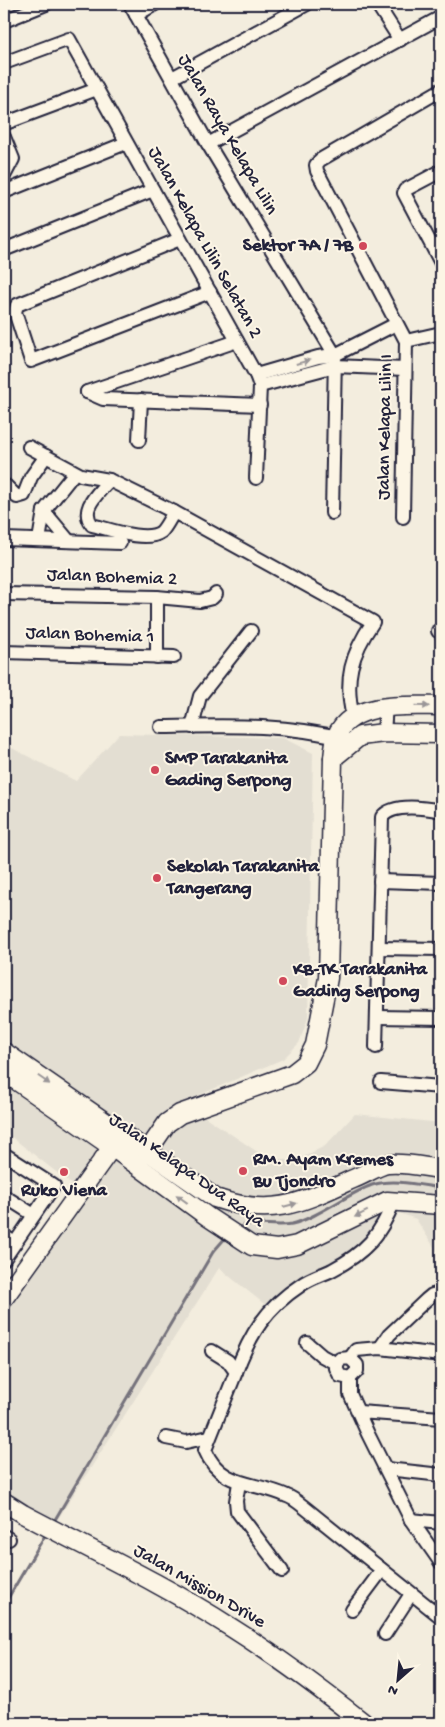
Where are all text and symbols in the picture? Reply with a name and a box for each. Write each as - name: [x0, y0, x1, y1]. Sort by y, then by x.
- street label: Jalan Raya Kelapa Lilin: [172, 51, 282, 219]
- street label: Jalan Kelapa Lilin Selatan 2: [142, 143, 266, 343]
- place label: Sektor 7A / 7B: [243, 235, 354, 258]
- marker: Sektor 7A / 7B: [357, 240, 369, 252]
- street label: Jalan Kelapa Lilin I: [373, 354, 399, 500]
- one-way arrow: [295, 357, 310, 365]
- street label: Jalan Bohemia 2: [46, 564, 178, 592]
- street label: Jalan Bohemia 1: [25, 622, 155, 650]
- one-way arrow: [414, 702, 430, 710]
- place label: SMP Tarakanita Gading Serpong: [165, 748, 292, 793]
- marker: SMP Tarakanita Gading Serpong: [149, 764, 161, 776]
- place label: Sekolah Tarakanita Tangerang: [165, 856, 320, 901]
- marker: Sekolah Tarakanita Tangerang: [151, 872, 163, 884]
- place label: KB-TK Tarakanita Gading Serpong: [292, 959, 428, 1004]
- marker: KB-TK Tarakanita Gading Serpong: [277, 975, 289, 987]
- one-way arrow: [37, 1075, 51, 1085]
- street label: Jalan Kelapa Dua Raya: [104, 1109, 270, 1234]
- place label: RM. Ayam Kremes Bu Tjondro: [252, 1149, 394, 1194]
- marker: RM. Ayam Kremes Bu Tjondro: [237, 1165, 249, 1177]
- marker: Ruko Viena: [58, 1166, 70, 1178]
- place label: Ruko Viena: [20, 1180, 108, 1203]
- one-way arrow: [175, 1194, 189, 1204]
- one-way arrow: [283, 1201, 298, 1209]
- one-way arrow: [354, 1210, 368, 1218]
- street label: Jalan Mission Drive: [129, 1540, 269, 1634]
- north arrow: [372, 1654, 422, 1704]
- text: N: [385, 1680, 401, 1699]

